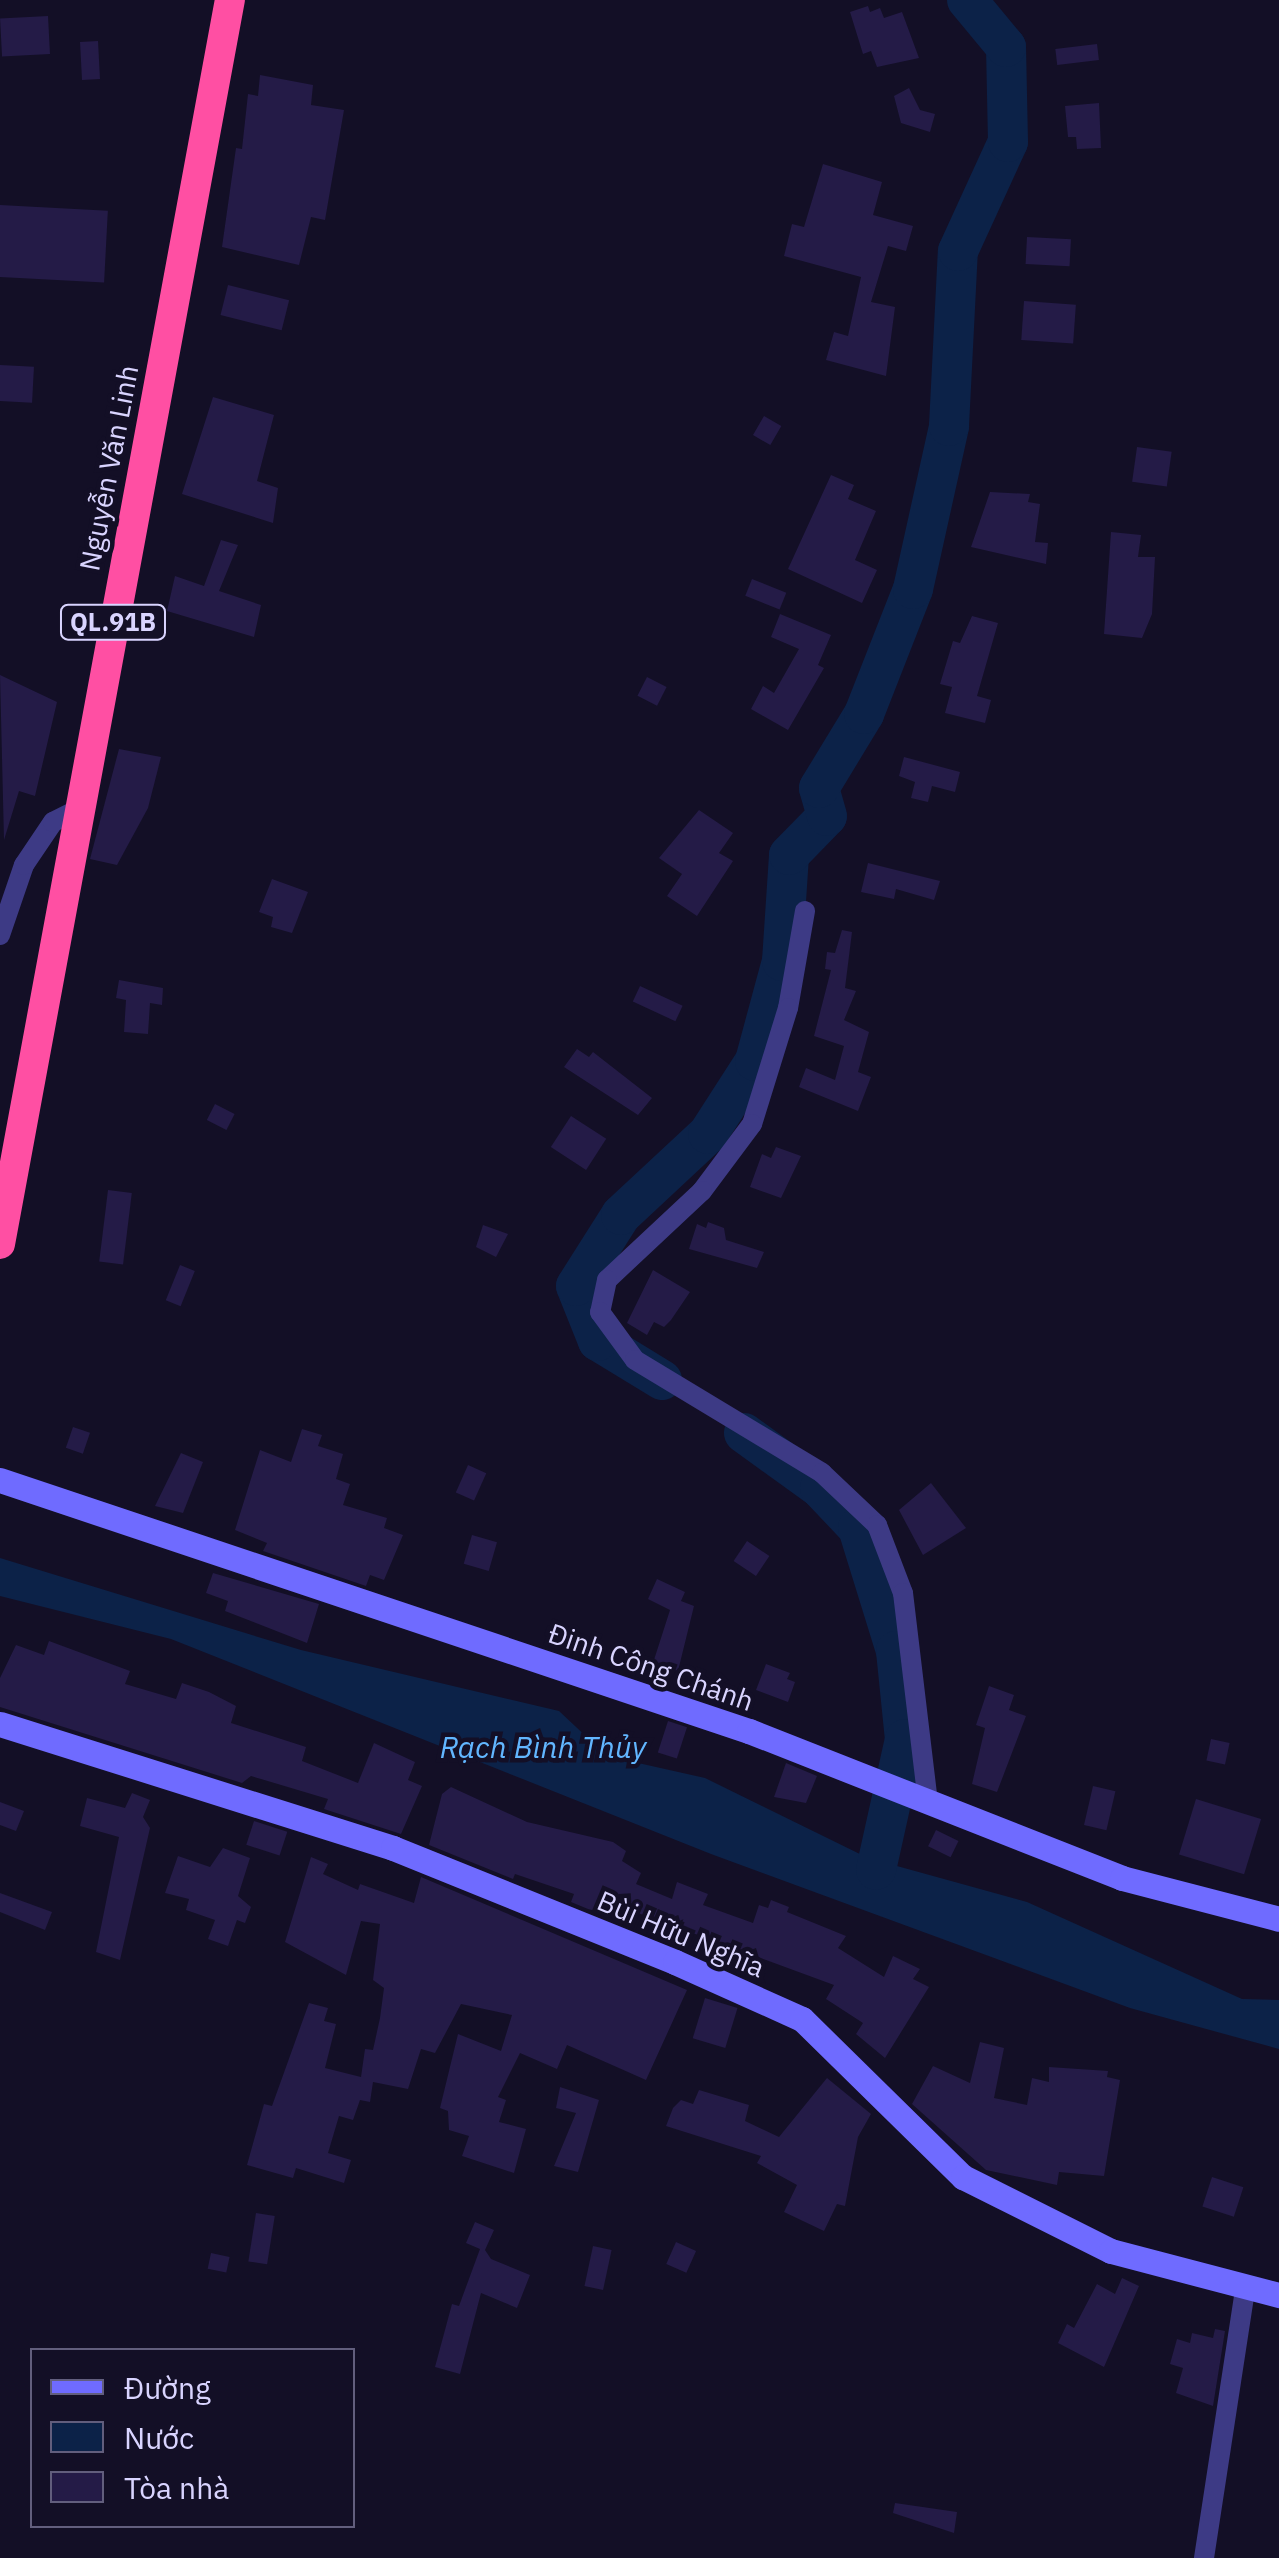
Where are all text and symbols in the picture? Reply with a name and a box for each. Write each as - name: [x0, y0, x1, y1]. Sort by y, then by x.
- street label: Nguyễn Văn Linh: [73, 362, 145, 574]
- road number: QL.91B: [58, 602, 168, 642]
- street label: Đinh Công Chánh: [544, 1616, 758, 1718]
- water label: Rạch Bình Thủy: [440, 1729, 646, 1765]
- street label: Bùi Hữu Nghĩa: [592, 1884, 770, 1984]
- legend: [30, 2348, 355, 2528]
- text: Đường: [124, 2368, 211, 2407]
- text: Nước: [124, 2418, 194, 2457]
- text: Tòa nhà: [124, 2468, 229, 2507]

